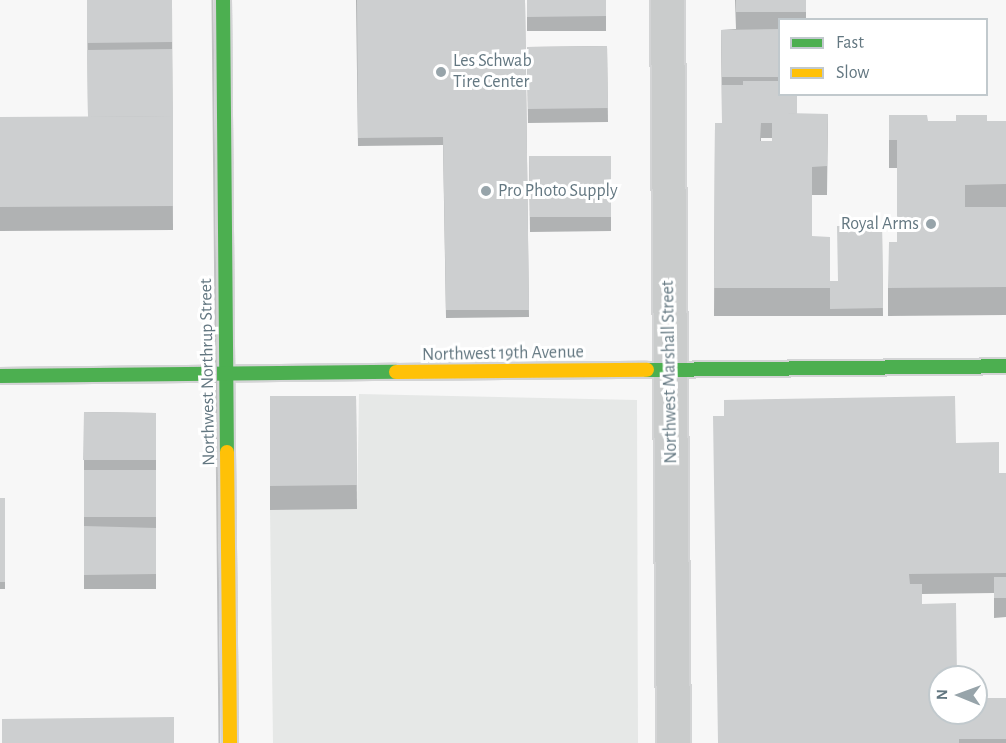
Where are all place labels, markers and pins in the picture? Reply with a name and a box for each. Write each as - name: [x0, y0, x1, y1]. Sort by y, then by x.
- place label: Les Schwab Tire Center: [453, 51, 532, 94]
- marker: Les Schwab Tire Center: [434, 65, 448, 79]
- place label: Pro Photo Supply: [498, 180, 618, 202]
- marker: Pro Photo Supply: [479, 184, 493, 198]
- place label: Royal Arms: [841, 213, 919, 235]
- marker: Royal Arms: [924, 217, 938, 231]

